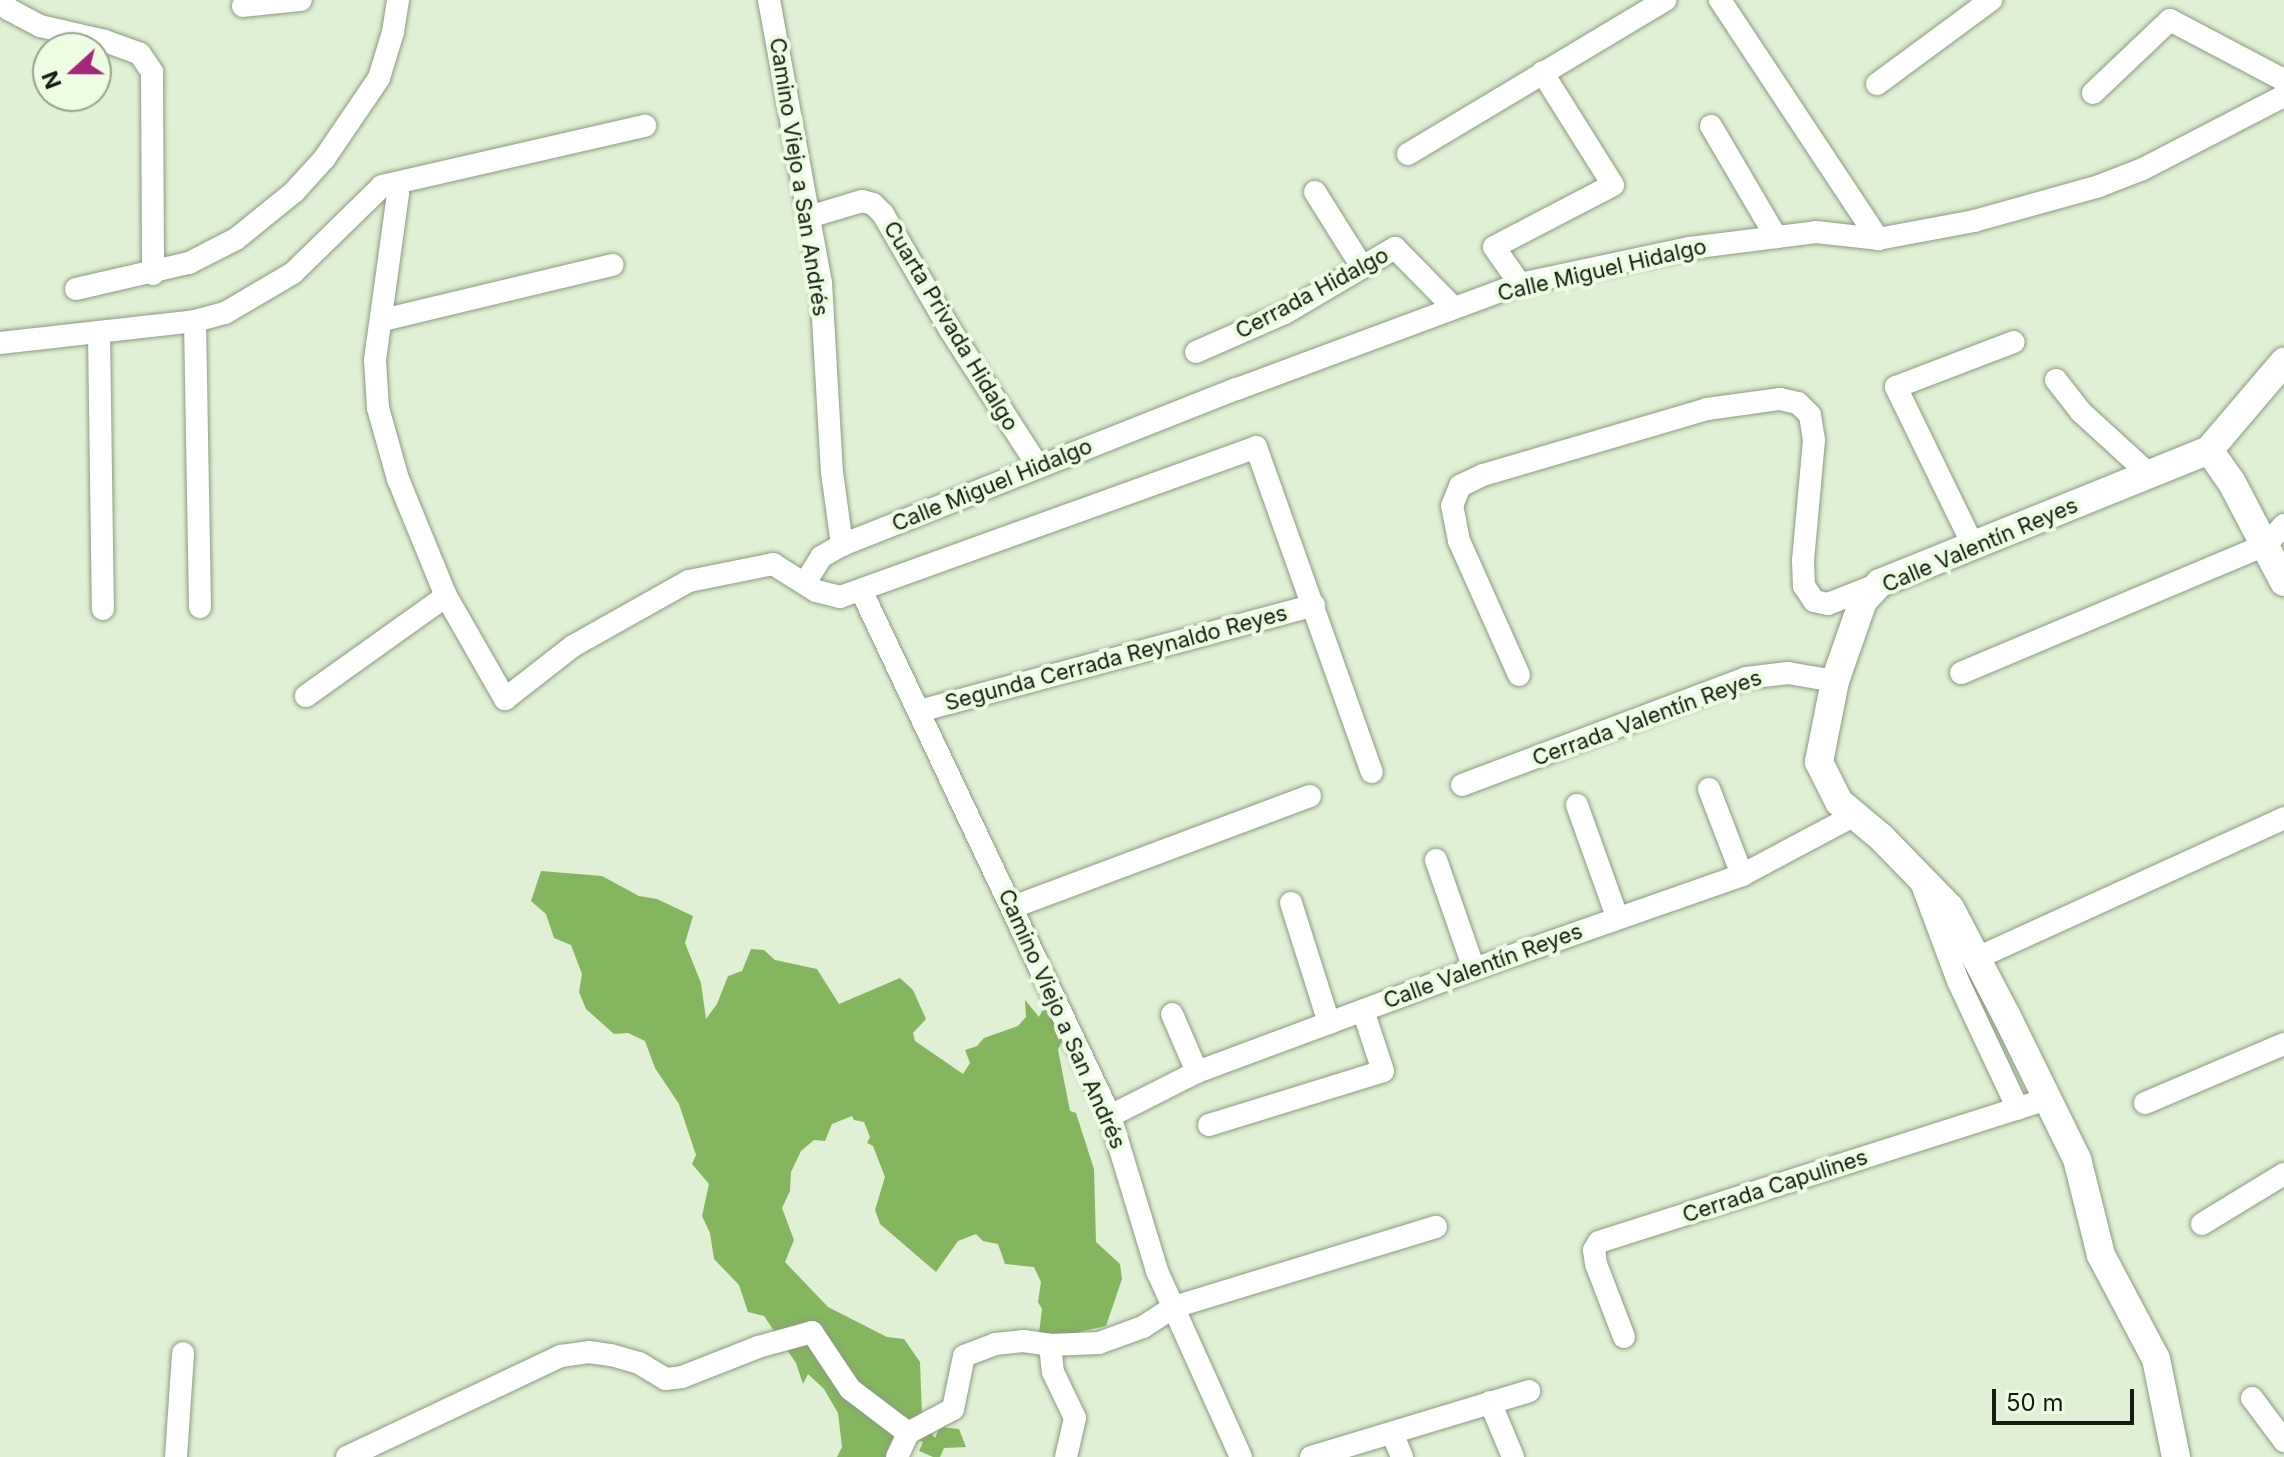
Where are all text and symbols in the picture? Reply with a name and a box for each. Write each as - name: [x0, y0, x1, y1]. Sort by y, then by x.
- north arrow: [32, 32, 112, 112]
- street label: Camino Viejo a San Andrés: [764, 36, 834, 318]
- text: N: [36, 67, 67, 92]
- street label: Cuarta Privada Hidalgo: [878, 216, 1024, 436]
- street label: Calle Miguel Hidalgo: [1495, 233, 1709, 307]
- street label: Cerrada Hidalgo: [1231, 242, 1393, 344]
- street label: Calle Miguel Hidalgo: [888, 433, 1096, 537]
- street label: Calle Valentín Reyes: [1878, 492, 2082, 598]
- street label: Segunda Cerrada Reynaldo Reyes: [942, 600, 1290, 716]
- street label: Cerrada Valentín Reyes: [1529, 664, 1765, 772]
- street label: Camino Viejo a San Andrés: [993, 885, 1131, 1153]
- street label: Calle Valentín Reyes: [1380, 918, 1586, 1014]
- street label: Cerrada Capulines: [1679, 1144, 1871, 1228]
- scale bar: [1996, 1373, 2138, 1423]
- text: 50 m: [2006, 1388, 2064, 1417]

